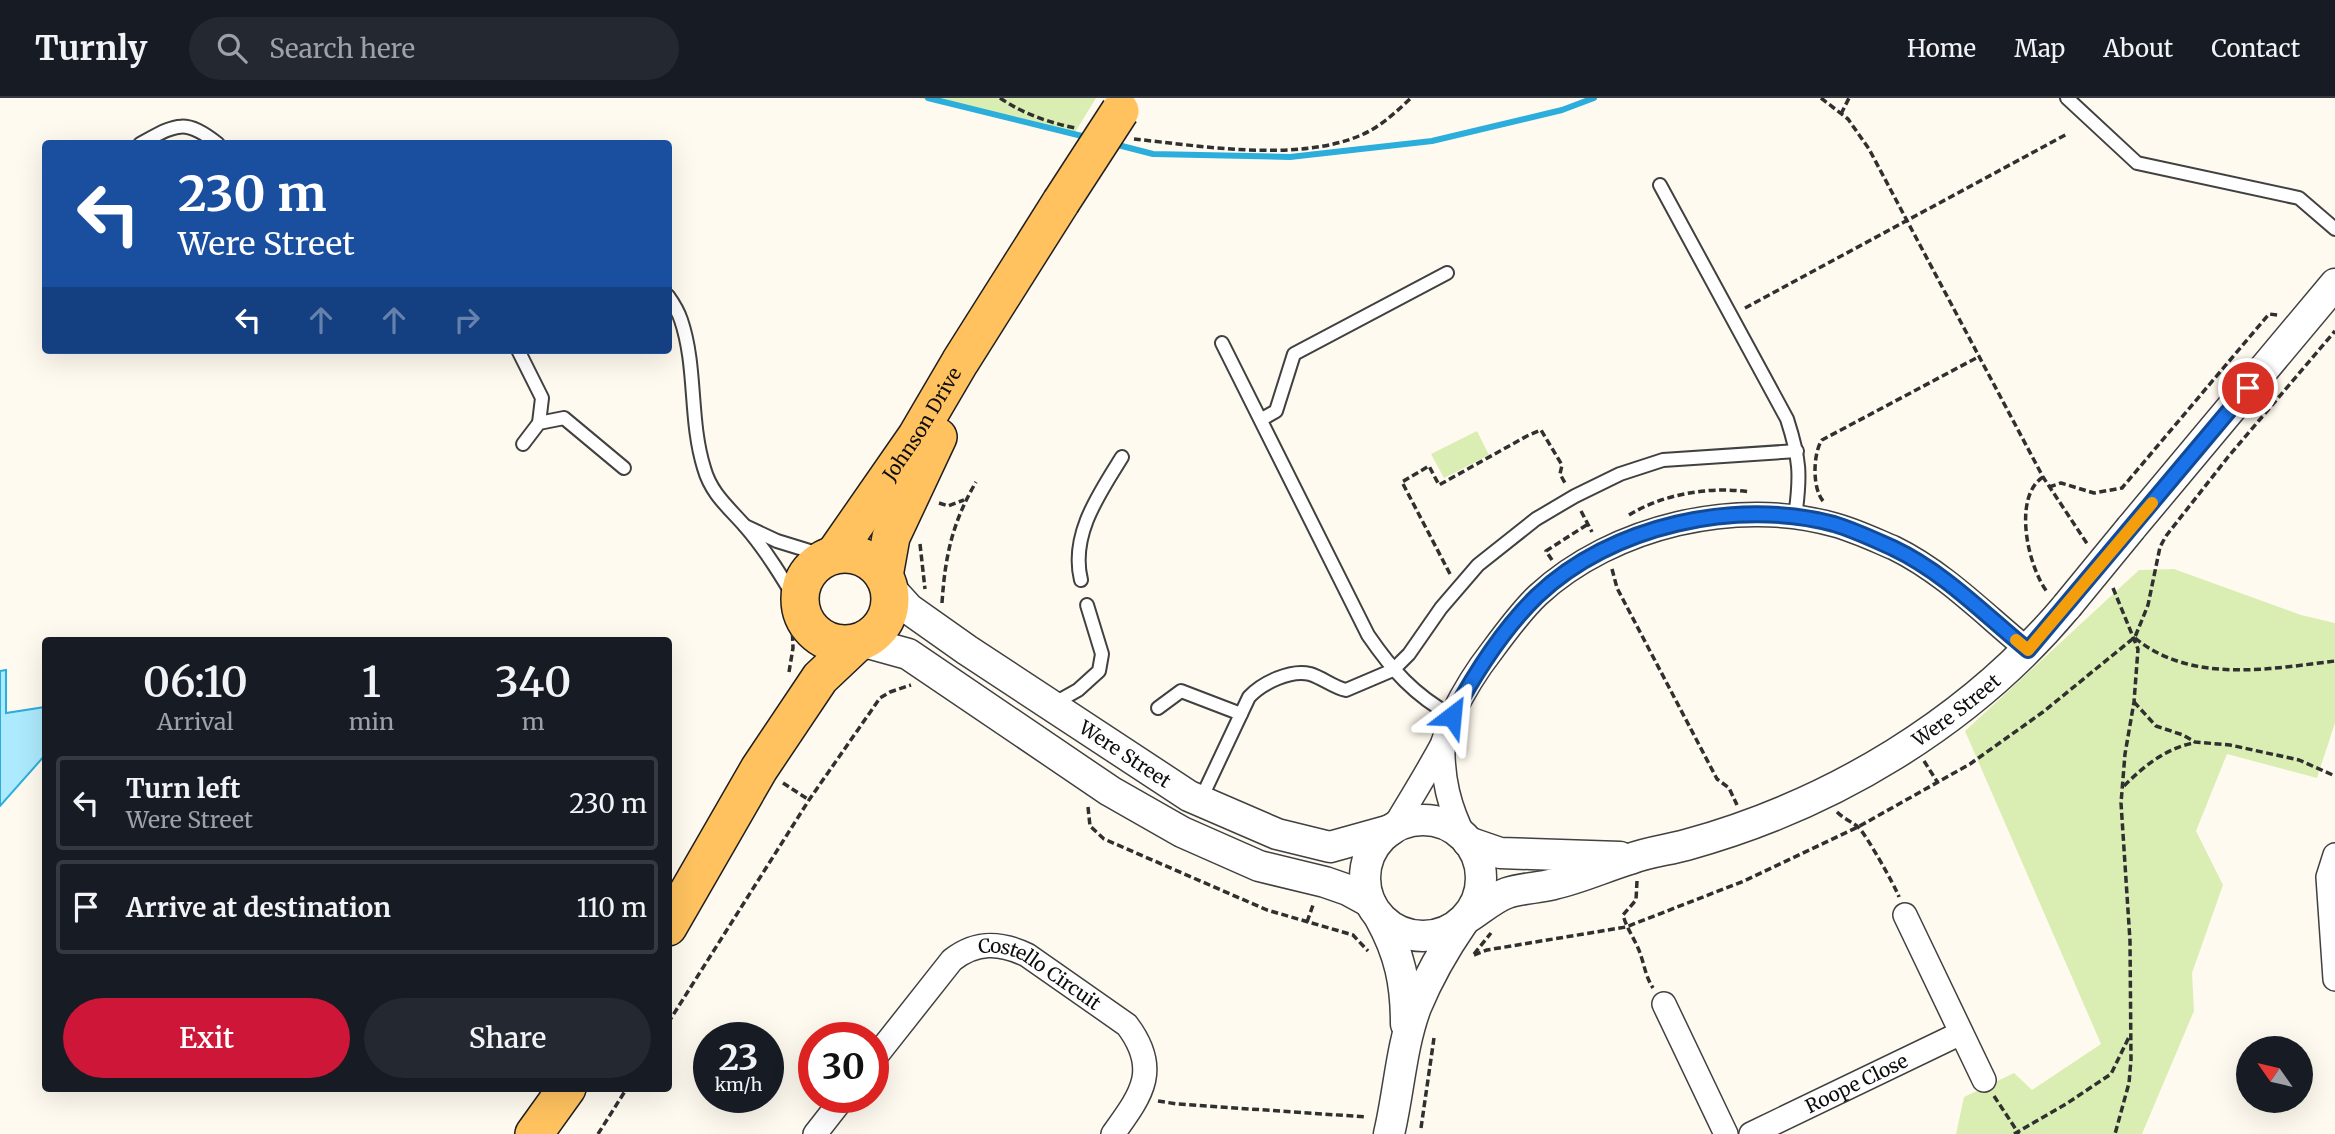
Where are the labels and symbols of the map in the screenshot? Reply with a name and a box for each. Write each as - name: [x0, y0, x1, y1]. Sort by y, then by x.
- pin: [2218, 358, 2278, 418]
- street label: Johnson Drive: [877, 363, 966, 486]
- street label: Were Street: [1907, 668, 2006, 752]
- position arrow: [1415, 679, 1489, 753]
- street label: Were Street: [1074, 715, 1176, 793]
- street label: Costello Circuit: [977, 933, 1106, 1015]
- speed limit sign: 30: [798, 1022, 889, 1113]
- north arrow: [2236, 1036, 2314, 1113]
- street label: Roope Close: [1801, 1048, 1912, 1118]

